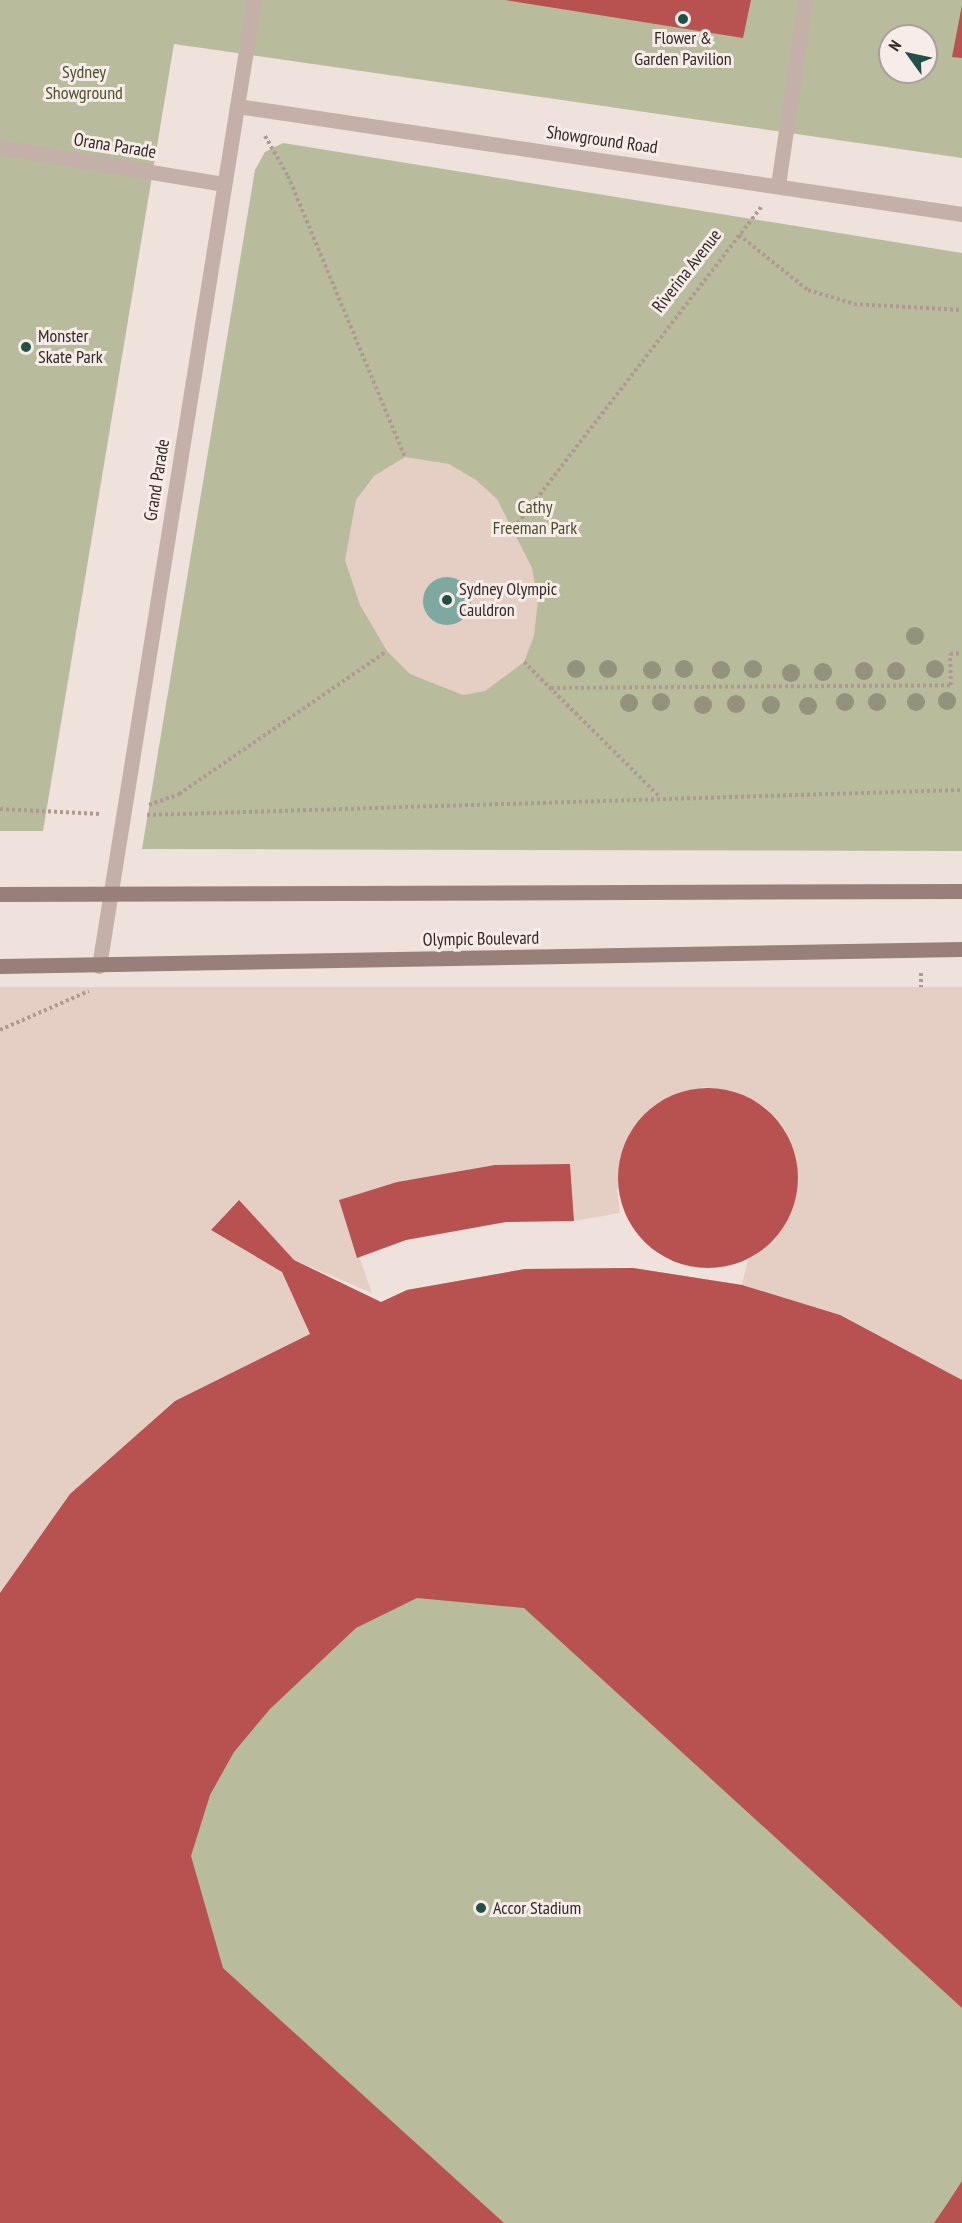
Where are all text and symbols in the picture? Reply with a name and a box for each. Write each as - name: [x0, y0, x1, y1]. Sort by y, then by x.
- marker: Flower & Garden Pavilion: [676, 12, 690, 26]
- north arrow: [878, 24, 938, 84]
- place label: Flower & Garden Pavilion: [634, 28, 732, 70]
- text: N: [884, 36, 905, 54]
- park label: Sydney Showground: [45, 62, 123, 104]
- street label: Showground Road: [545, 121, 659, 159]
- street label: Orana Parade: [72, 129, 158, 163]
- street label: Riverina Avenue: [648, 225, 726, 317]
- place label: Monster Skate Park: [38, 326, 103, 368]
- marker: Monster Skate Park: [19, 340, 33, 354]
- street label: Grand Parade: [140, 437, 174, 523]
- park label: Cathy Freeman Park: [493, 497, 577, 540]
- place label: Sydney Olympic Cauldron: [459, 579, 558, 622]
- marker: Sydney Olympic Cauldron: [440, 593, 454, 607]
- street label: Olympic Boulevard: [422, 927, 540, 951]
- place label: Accor Stadium: [493, 1897, 581, 1919]
- marker: Accor Stadium: [474, 1901, 488, 1915]

